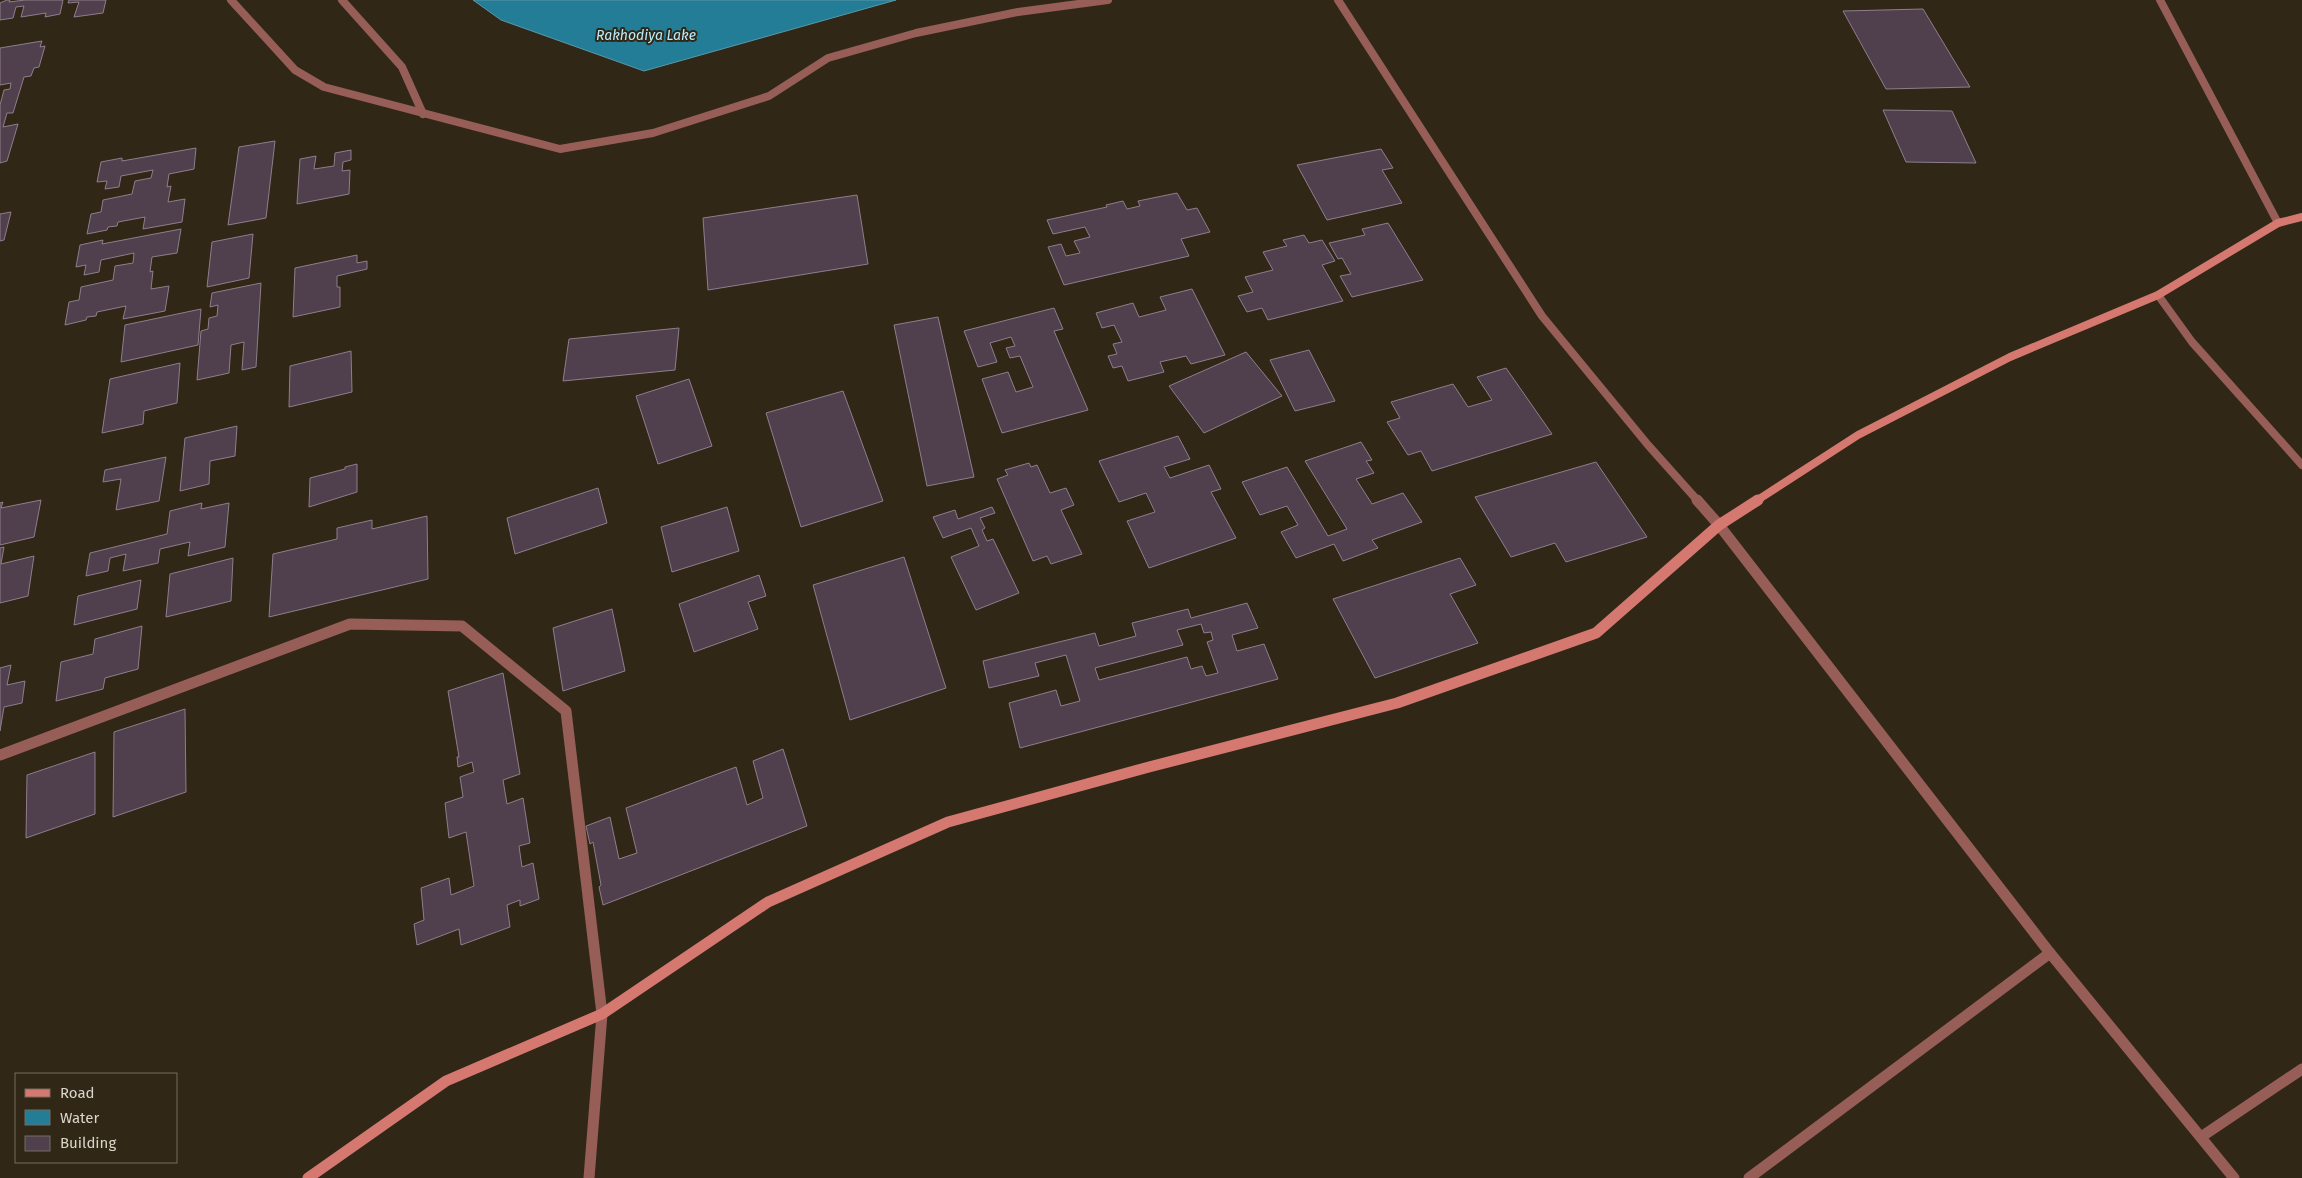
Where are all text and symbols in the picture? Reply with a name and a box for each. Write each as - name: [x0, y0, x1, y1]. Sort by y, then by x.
- water label: Rakhodiya Lake: [596, 27, 696, 44]
- legend: [15, 1073, 178, 1163]
- text: Road: [60, 1084, 95, 1102]
- text: Water: [60, 1109, 99, 1127]
- text: Building: [60, 1134, 116, 1152]

